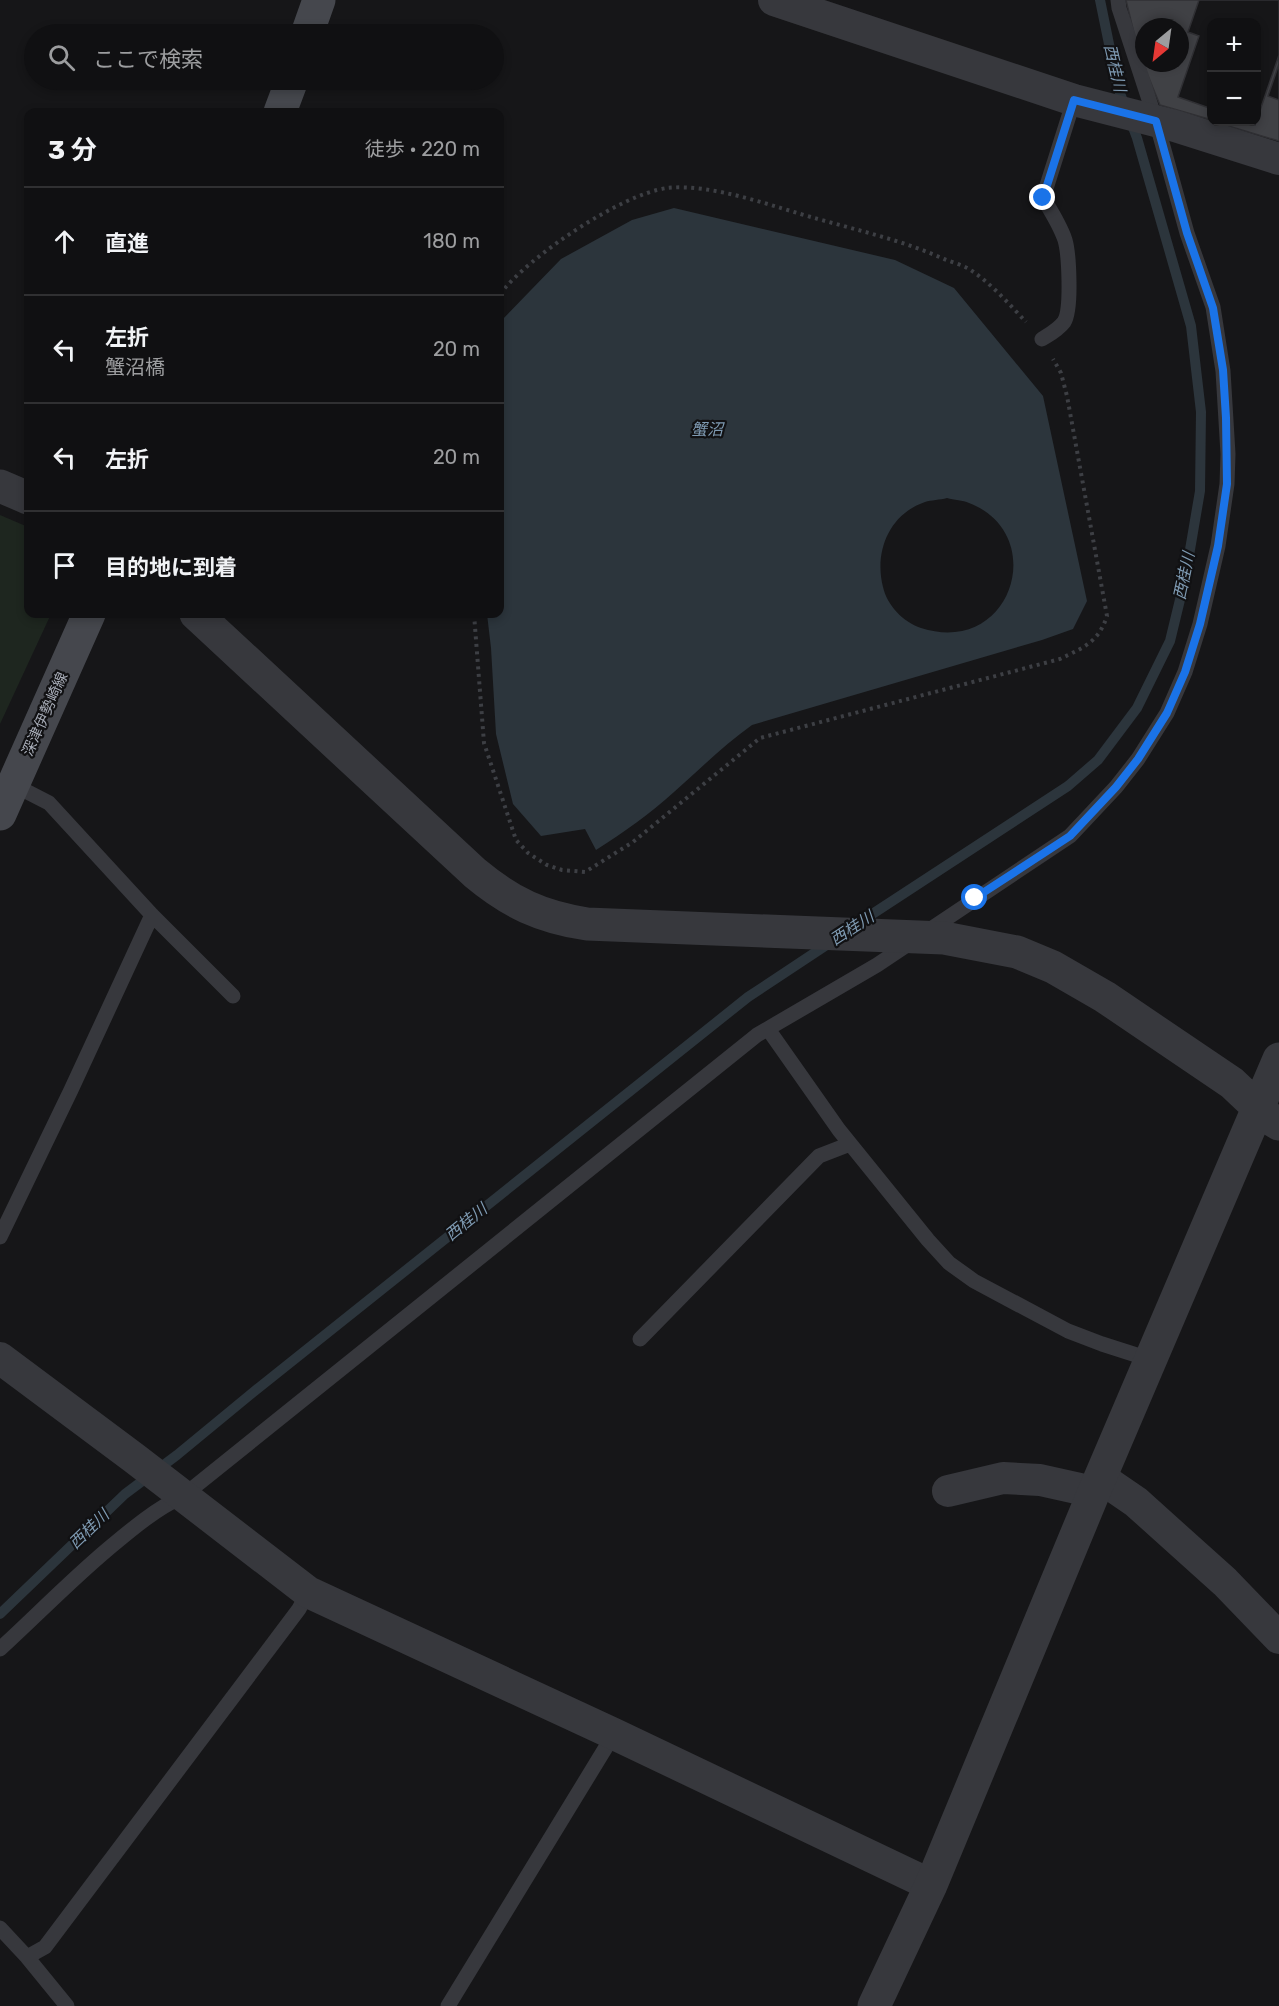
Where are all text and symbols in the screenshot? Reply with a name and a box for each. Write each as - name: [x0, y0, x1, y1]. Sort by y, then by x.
- north arrow: [1135, 18, 1189, 72]
- map controls: [1207, 18, 1261, 126]
- button: +: [1207, 18, 1261, 72]
- search box: [24, 24, 504, 90]
- icon: search: [45, 41, 78, 74]
- water label: 西桂川: [1100, 42, 1130, 95]
- text: ここで検索: [93, 46, 203, 73]
- button: −: [1207, 72, 1261, 126]
- text: 3 分: [48, 135, 97, 166]
- text: 徒歩 · 220 m: [365, 137, 480, 161]
- route end: [1029, 184, 1055, 210]
- icon: ahead: [48, 225, 81, 258]
- text: 180 m: [423, 229, 480, 253]
- text: 直進: [105, 230, 149, 257]
- text: 左折: [105, 324, 149, 351]
- icon: left: [48, 333, 81, 366]
- text: 20 m: [433, 337, 480, 361]
- text: 蟹沼橋: [105, 355, 165, 379]
- water label: 蟹沼: [691, 420, 725, 439]
- icon: left: [48, 441, 81, 474]
- text: 20 m: [433, 445, 480, 469]
- text: 左折: [105, 446, 149, 473]
- icon: arrive: [48, 549, 81, 582]
- water label: 西桂川: [1170, 549, 1199, 601]
- text: 目的地に到着: [105, 554, 237, 581]
- street label: 深津伊勢崎線: [18, 669, 72, 759]
- route start: [961, 884, 987, 910]
- water label: 西桂川: [827, 906, 879, 949]
- water label: 西桂川: [441, 1198, 492, 1244]
- water label: 西桂川: [65, 1504, 114, 1553]

